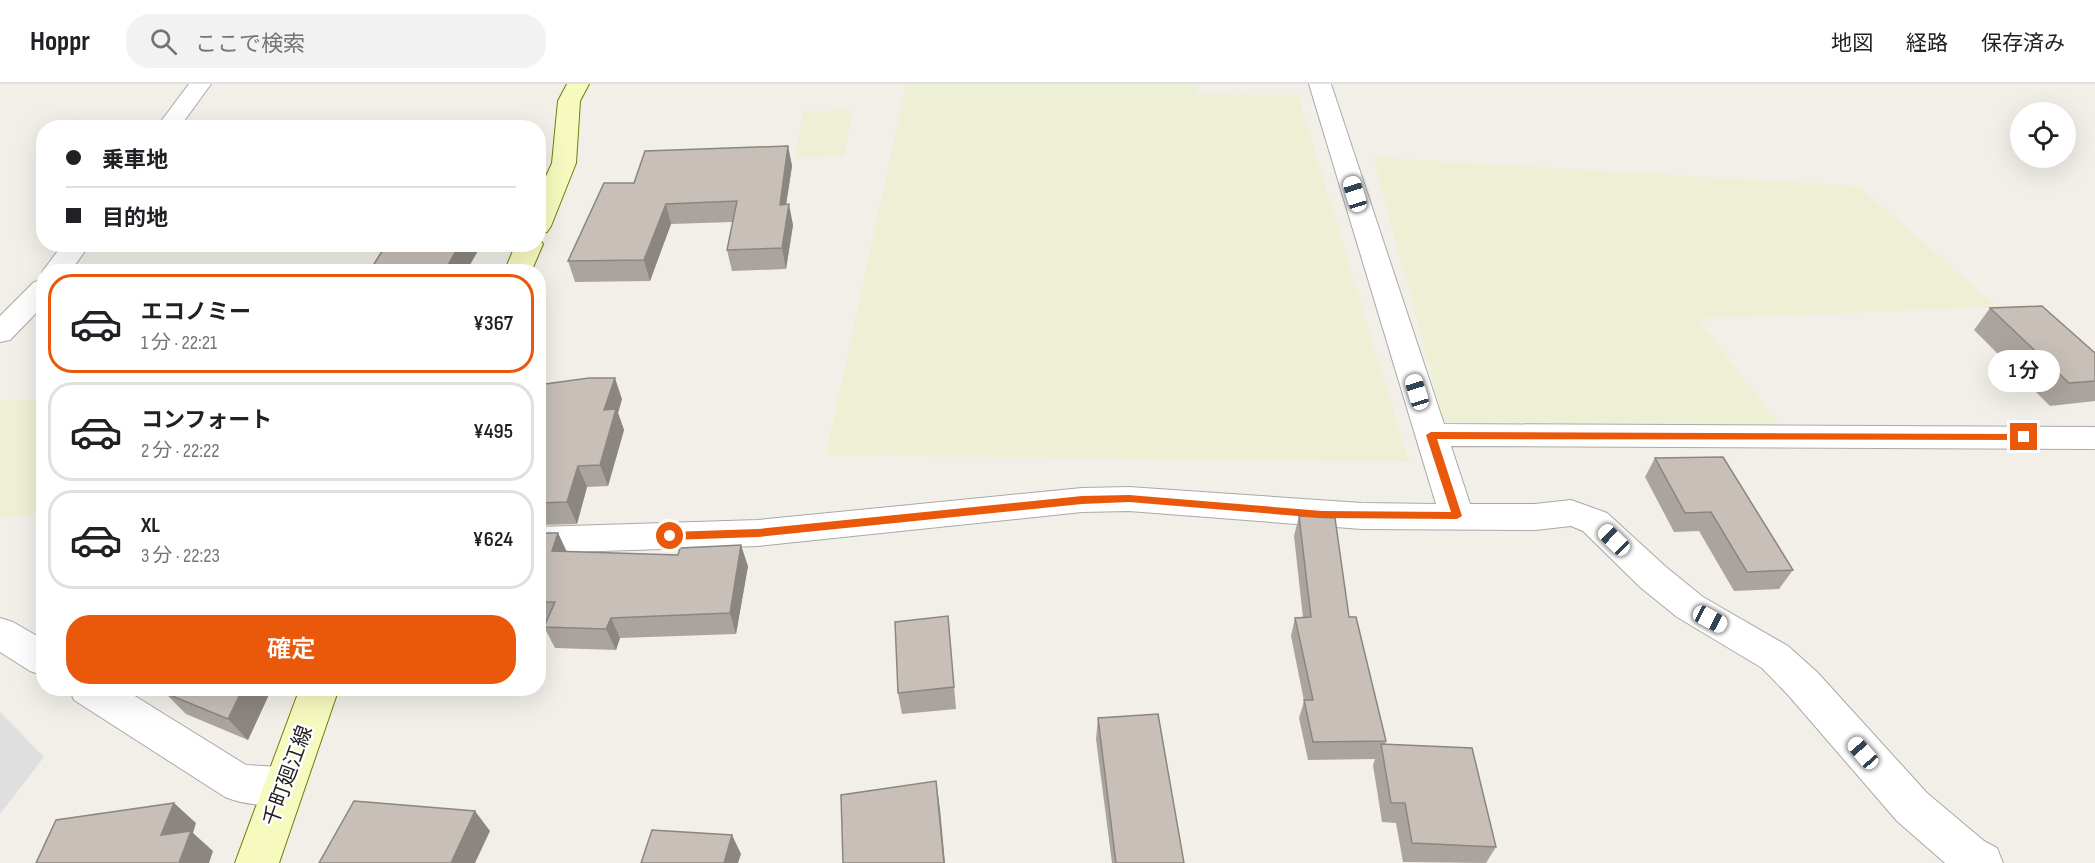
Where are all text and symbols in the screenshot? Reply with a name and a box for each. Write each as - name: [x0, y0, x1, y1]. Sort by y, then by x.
- search box: [126, 14, 546, 68]
- text: Hoppr: [30, 25, 90, 58]
- icon: search: [147, 25, 180, 58]
- text: ここで検索: [195, 31, 305, 58]
- text: 地図: [1831, 31, 1873, 56]
- text: 経路: [1906, 31, 1948, 56]
- text: 保存済み: [1981, 31, 2065, 56]
- map controls: [2010, 102, 2076, 168]
- button: locate: [2010, 102, 2076, 168]
- text: 乗車地: [102, 147, 168, 174]
- car: [1341, 174, 1369, 214]
- text: 目的地: [102, 205, 168, 232]
- icon: car: [69, 297, 123, 351]
- text: エコノミー: [141, 299, 251, 326]
- text: ¥367: [473, 310, 513, 337]
- text: 1 分 · 22:21: [141, 331, 217, 355]
- callout: 1 分: [1988, 350, 2060, 392]
- text: 1 分: [2009, 359, 2039, 383]
- car: [1403, 372, 1431, 412]
- icon: car: [69, 405, 123, 459]
- text: コンフォート: [141, 407, 272, 434]
- text: ¥495: [473, 418, 513, 445]
- route end: [2010, 423, 2037, 450]
- text: 2 分 · 22:22: [141, 439, 220, 463]
- text: XL: [141, 512, 160, 539]
- icon: car: [69, 513, 123, 567]
- car: [1595, 521, 1633, 559]
- route start: [656, 522, 683, 549]
- text: ¥624: [473, 526, 513, 553]
- text: 3 分 · 22:23: [141, 544, 220, 568]
- car: [1690, 603, 1730, 635]
- button: 確定: [66, 615, 516, 684]
- street label: 千町廻江線: [258, 722, 318, 830]
- car: [1844, 734, 1882, 772]

